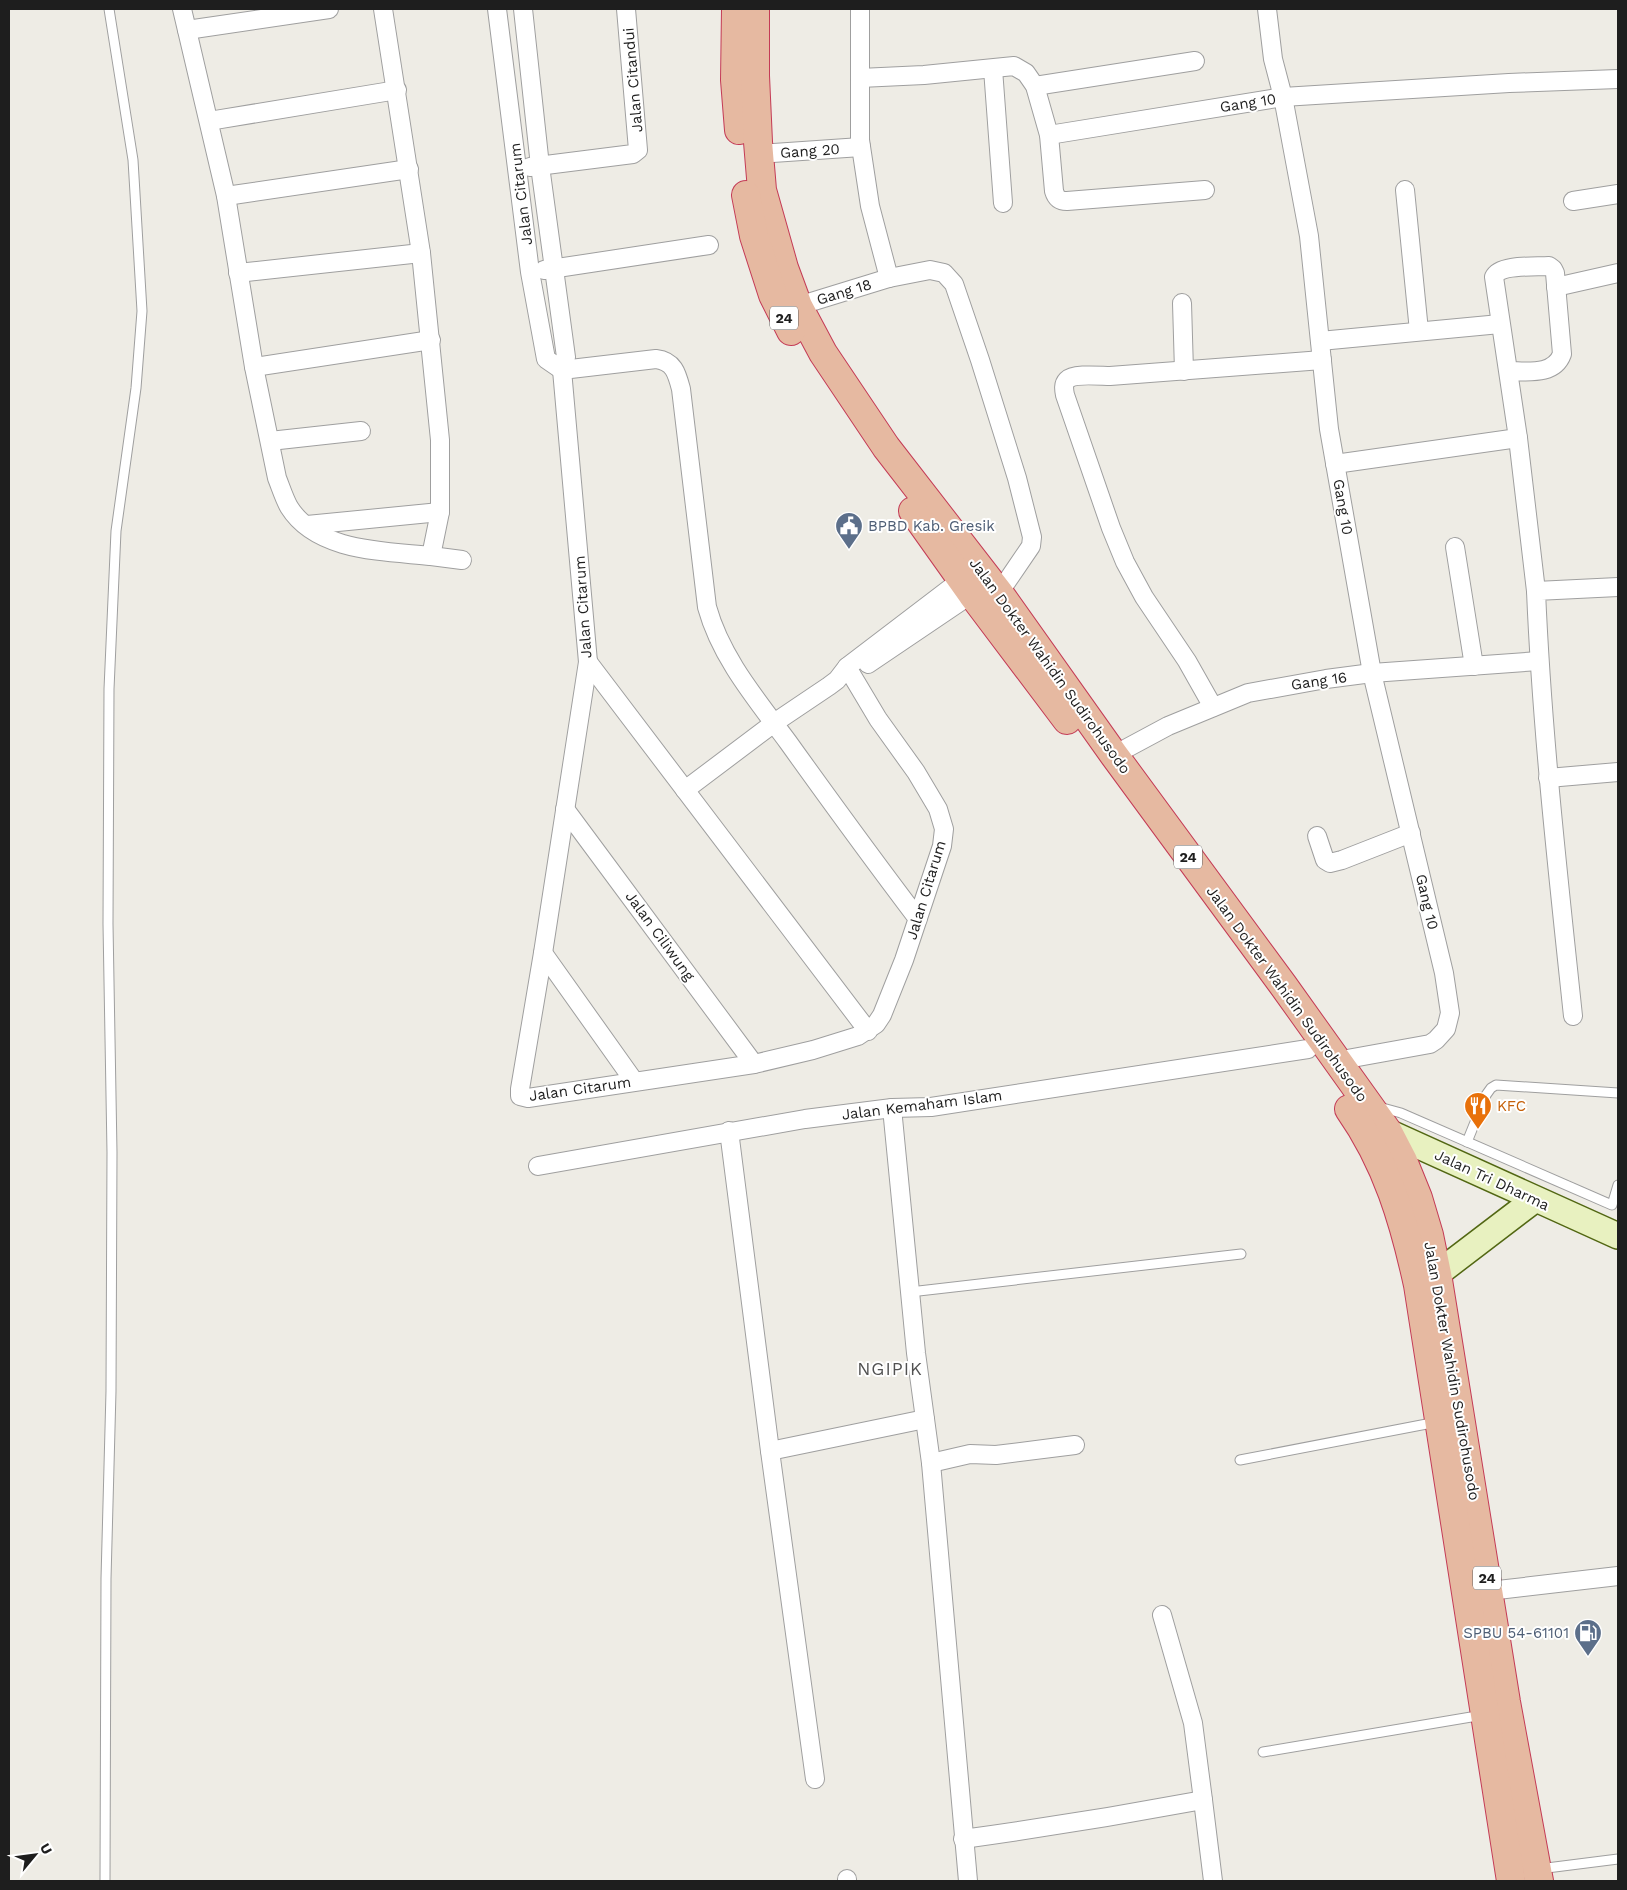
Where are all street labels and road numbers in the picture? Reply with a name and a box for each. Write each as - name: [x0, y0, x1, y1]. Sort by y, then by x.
- street label: Jalan Citandui: [619, 27, 647, 133]
- street label: Gang 10: [1219, 90, 1277, 116]
- street label: Gang 20: [780, 140, 840, 162]
- street label: Jalan Citarum: [506, 142, 536, 246]
- street label: Gang 18: [814, 275, 874, 309]
- road number: 24: [770, 306, 798, 330]
- street label: Gang 10: [1329, 478, 1357, 536]
- street label: Jalan Citarum: [570, 555, 596, 659]
- street label: Jalan Dokter Wahidin Sudirohusodo: [966, 555, 1134, 777]
- street label: Gang 16: [1290, 668, 1348, 694]
- street label: Jalan Citarum: [902, 838, 950, 942]
- road number: 24: [1174, 846, 1202, 869]
- street label: Gang 10: [1412, 872, 1442, 932]
- street label: Jalan Dokter Wahidin Sudirohusodo: [1203, 883, 1371, 1105]
- street label: Jalan Ciliwung: [622, 888, 698, 984]
- street label: Jalan Citarum: [528, 1073, 632, 1105]
- street label: Jalan Kemaham Islam: [841, 1086, 1003, 1124]
- street label: Jalan Tri Dharma: [1432, 1146, 1553, 1215]
- street label: Jalan Dokter Wahidin Sudirohusodo: [1420, 1240, 1484, 1502]
- road number: 24: [1473, 1566, 1501, 1590]

